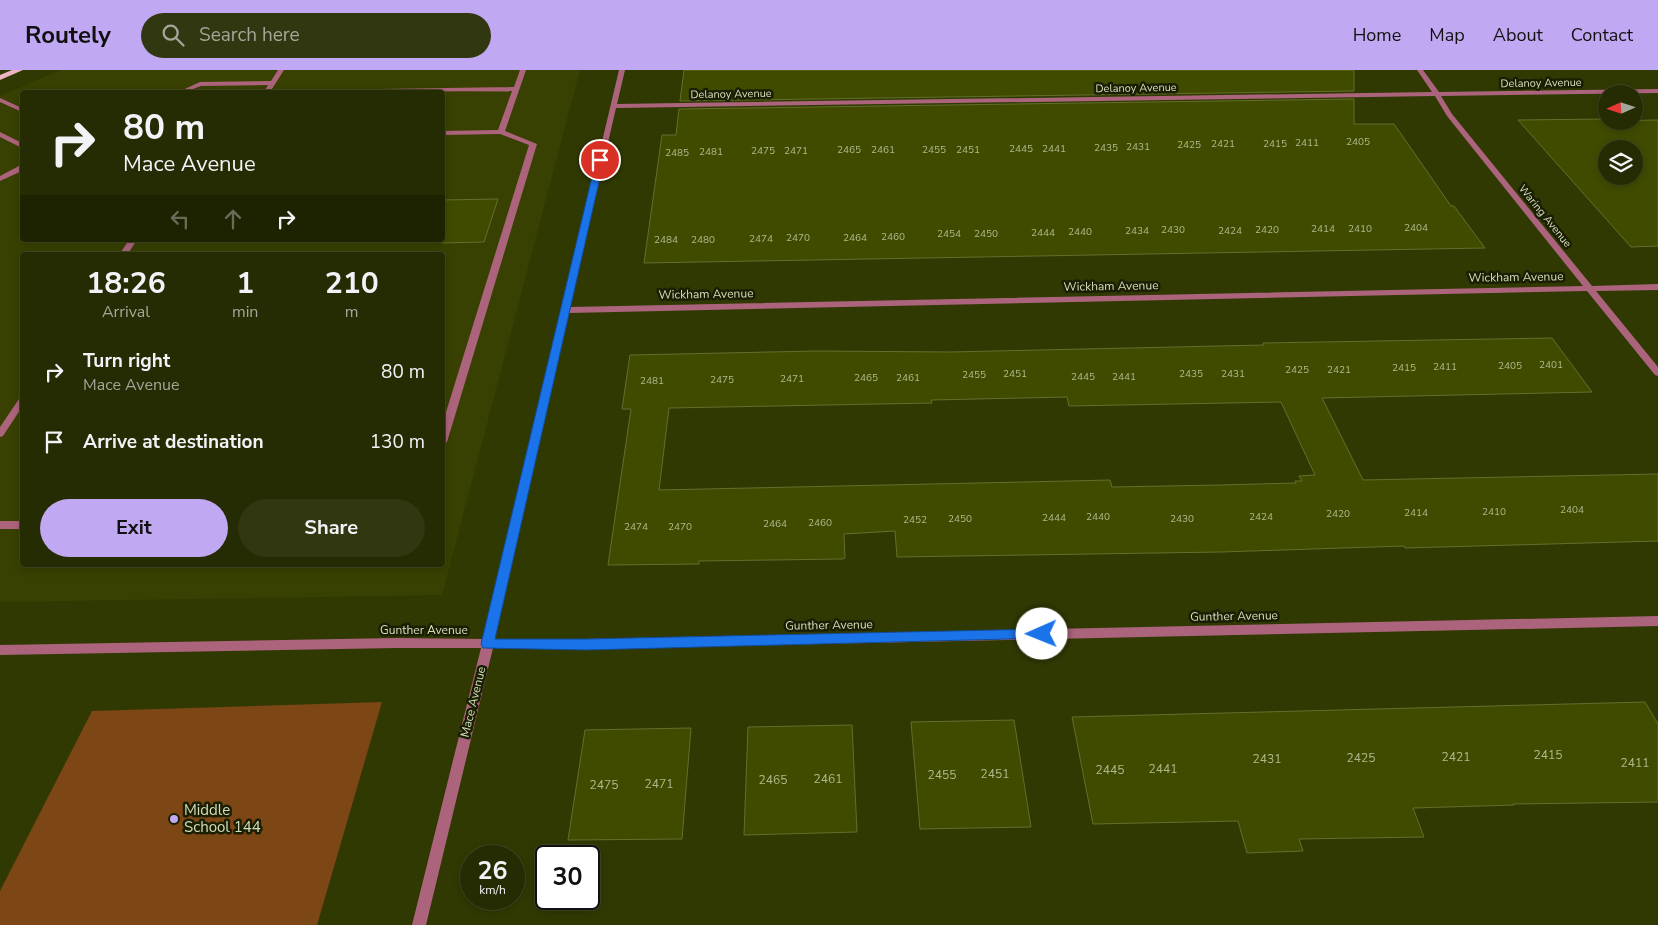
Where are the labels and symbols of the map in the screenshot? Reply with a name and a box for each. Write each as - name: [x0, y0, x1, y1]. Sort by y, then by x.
- street label: Delanoy Avenue: [1500, 75, 1582, 91]
- street label: Delanoy Avenue: [1095, 80, 1177, 96]
- north arrow: [1598, 85, 1642, 130]
- street label: Delanoy Avenue: [690, 86, 772, 102]
- house number: 2405: [1346, 135, 1370, 149]
- house number: 2411: [1295, 136, 1319, 150]
- house number: 2421: [1211, 137, 1235, 151]
- house number: 2415: [1263, 137, 1287, 151]
- house number: 2425: [1177, 138, 1201, 152]
- pin: [579, 139, 621, 181]
- house number: 2431: [1126, 140, 1150, 154]
- house number: 2435: [1094, 141, 1118, 155]
- house number: 2445: [1009, 142, 1033, 156]
- house number: 2441: [1042, 142, 1066, 156]
- house number: 2465: [837, 143, 861, 157]
- house number: 2461: [871, 143, 895, 157]
- house number: 2455: [922, 143, 946, 157]
- house number: 2451: [956, 143, 980, 157]
- house number: 2475: [751, 144, 775, 158]
- house number: 2471: [784, 144, 808, 158]
- house number: 2481: [699, 145, 723, 159]
- house number: 2485: [665, 146, 689, 160]
- street label: Waring Avenue: [1515, 181, 1575, 251]
- house number: 2404: [1404, 221, 1428, 235]
- house number: 2414: [1311, 222, 1335, 236]
- house number: 2410: [1348, 222, 1372, 236]
- house number: 2430: [1161, 223, 1185, 237]
- house number: 2420: [1255, 223, 1279, 237]
- house number: 2434: [1125, 224, 1149, 238]
- house number: 2424: [1218, 224, 1242, 238]
- house number: 2440: [1068, 225, 1092, 239]
- house number: 2444: [1031, 226, 1055, 240]
- house number: 2454: [937, 227, 961, 241]
- house number: 2450: [974, 227, 998, 241]
- house number: 2460: [881, 230, 905, 244]
- house number: 2470: [786, 231, 810, 245]
- house number: 2464: [843, 231, 867, 245]
- house number: 2474: [749, 232, 773, 246]
- house number: 2484: [654, 233, 678, 247]
- house number: 2480: [691, 233, 715, 247]
- street label: Wickham Avenue: [1468, 268, 1564, 286]
- street label: Wickham Avenue: [1063, 277, 1159, 295]
- street label: Wickham Avenue: [658, 285, 754, 303]
- house number: 2401: [1539, 358, 1563, 372]
- house number: 2405: [1498, 359, 1522, 373]
- house number: 2411: [1433, 360, 1457, 374]
- house number: 2415: [1392, 361, 1416, 375]
- house number: 2425: [1285, 363, 1309, 377]
- house number: 2421: [1327, 363, 1351, 377]
- house number: 2451: [1003, 367, 1027, 381]
- house number: 2435: [1179, 367, 1203, 381]
- house number: 2431: [1221, 367, 1245, 381]
- house number: 2455: [962, 368, 986, 382]
- house number: 2445: [1071, 370, 1095, 384]
- house number: 2441: [1112, 370, 1136, 384]
- house number: 2465: [854, 371, 878, 385]
- house number: 2461: [896, 371, 920, 385]
- house number: 2471: [780, 372, 804, 386]
- house number: 2475: [710, 373, 734, 387]
- house number: 2481: [640, 374, 664, 388]
- house number: 2404: [1560, 503, 1584, 517]
- house number: 2410: [1482, 505, 1506, 519]
- house number: 2414: [1404, 506, 1428, 520]
- house number: 2420: [1326, 507, 1350, 521]
- house number: 2440: [1086, 510, 1110, 524]
- house number: 2424: [1249, 510, 1273, 524]
- house number: 2444: [1042, 511, 1066, 525]
- house number: 2450: [948, 512, 972, 526]
- house number: 2430: [1170, 512, 1194, 526]
- house number: 2452: [903, 513, 927, 527]
- house number: 2460: [808, 516, 832, 530]
- house number: 2464: [763, 517, 787, 531]
- house number: 2474: [624, 520, 648, 534]
- house number: 2470: [668, 520, 692, 534]
- position arrow: [1015, 607, 1067, 659]
- street label: Gunther Avenue: [1190, 607, 1278, 625]
- street label: Gunther Avenue: [785, 616, 873, 634]
- street label: Gunther Avenue: [380, 622, 468, 638]
- street label: Mace Avenue: [456, 665, 490, 739]
- house number: 2415: [1534, 747, 1562, 763]
- house number: 2421: [1442, 749, 1470, 765]
- house number: 2425: [1347, 750, 1375, 766]
- house number: 2431: [1253, 751, 1281, 767]
- house number: 2411: [1621, 755, 1649, 771]
- house number: 2441: [1149, 761, 1177, 777]
- house number: 2445: [1096, 762, 1124, 778]
- house number: 2451: [981, 766, 1009, 782]
- house number: 2455: [928, 767, 956, 783]
- house number: 2461: [814, 771, 842, 787]
- house number: 2465: [759, 772, 787, 788]
- house number: 2471: [645, 776, 673, 792]
- house number: 2475: [590, 777, 618, 793]
- place label: Middle School 144: [184, 800, 261, 837]
- marker: Middle School 144: [168, 813, 180, 825]
- speed limit sign: 30: [535, 845, 600, 910]

